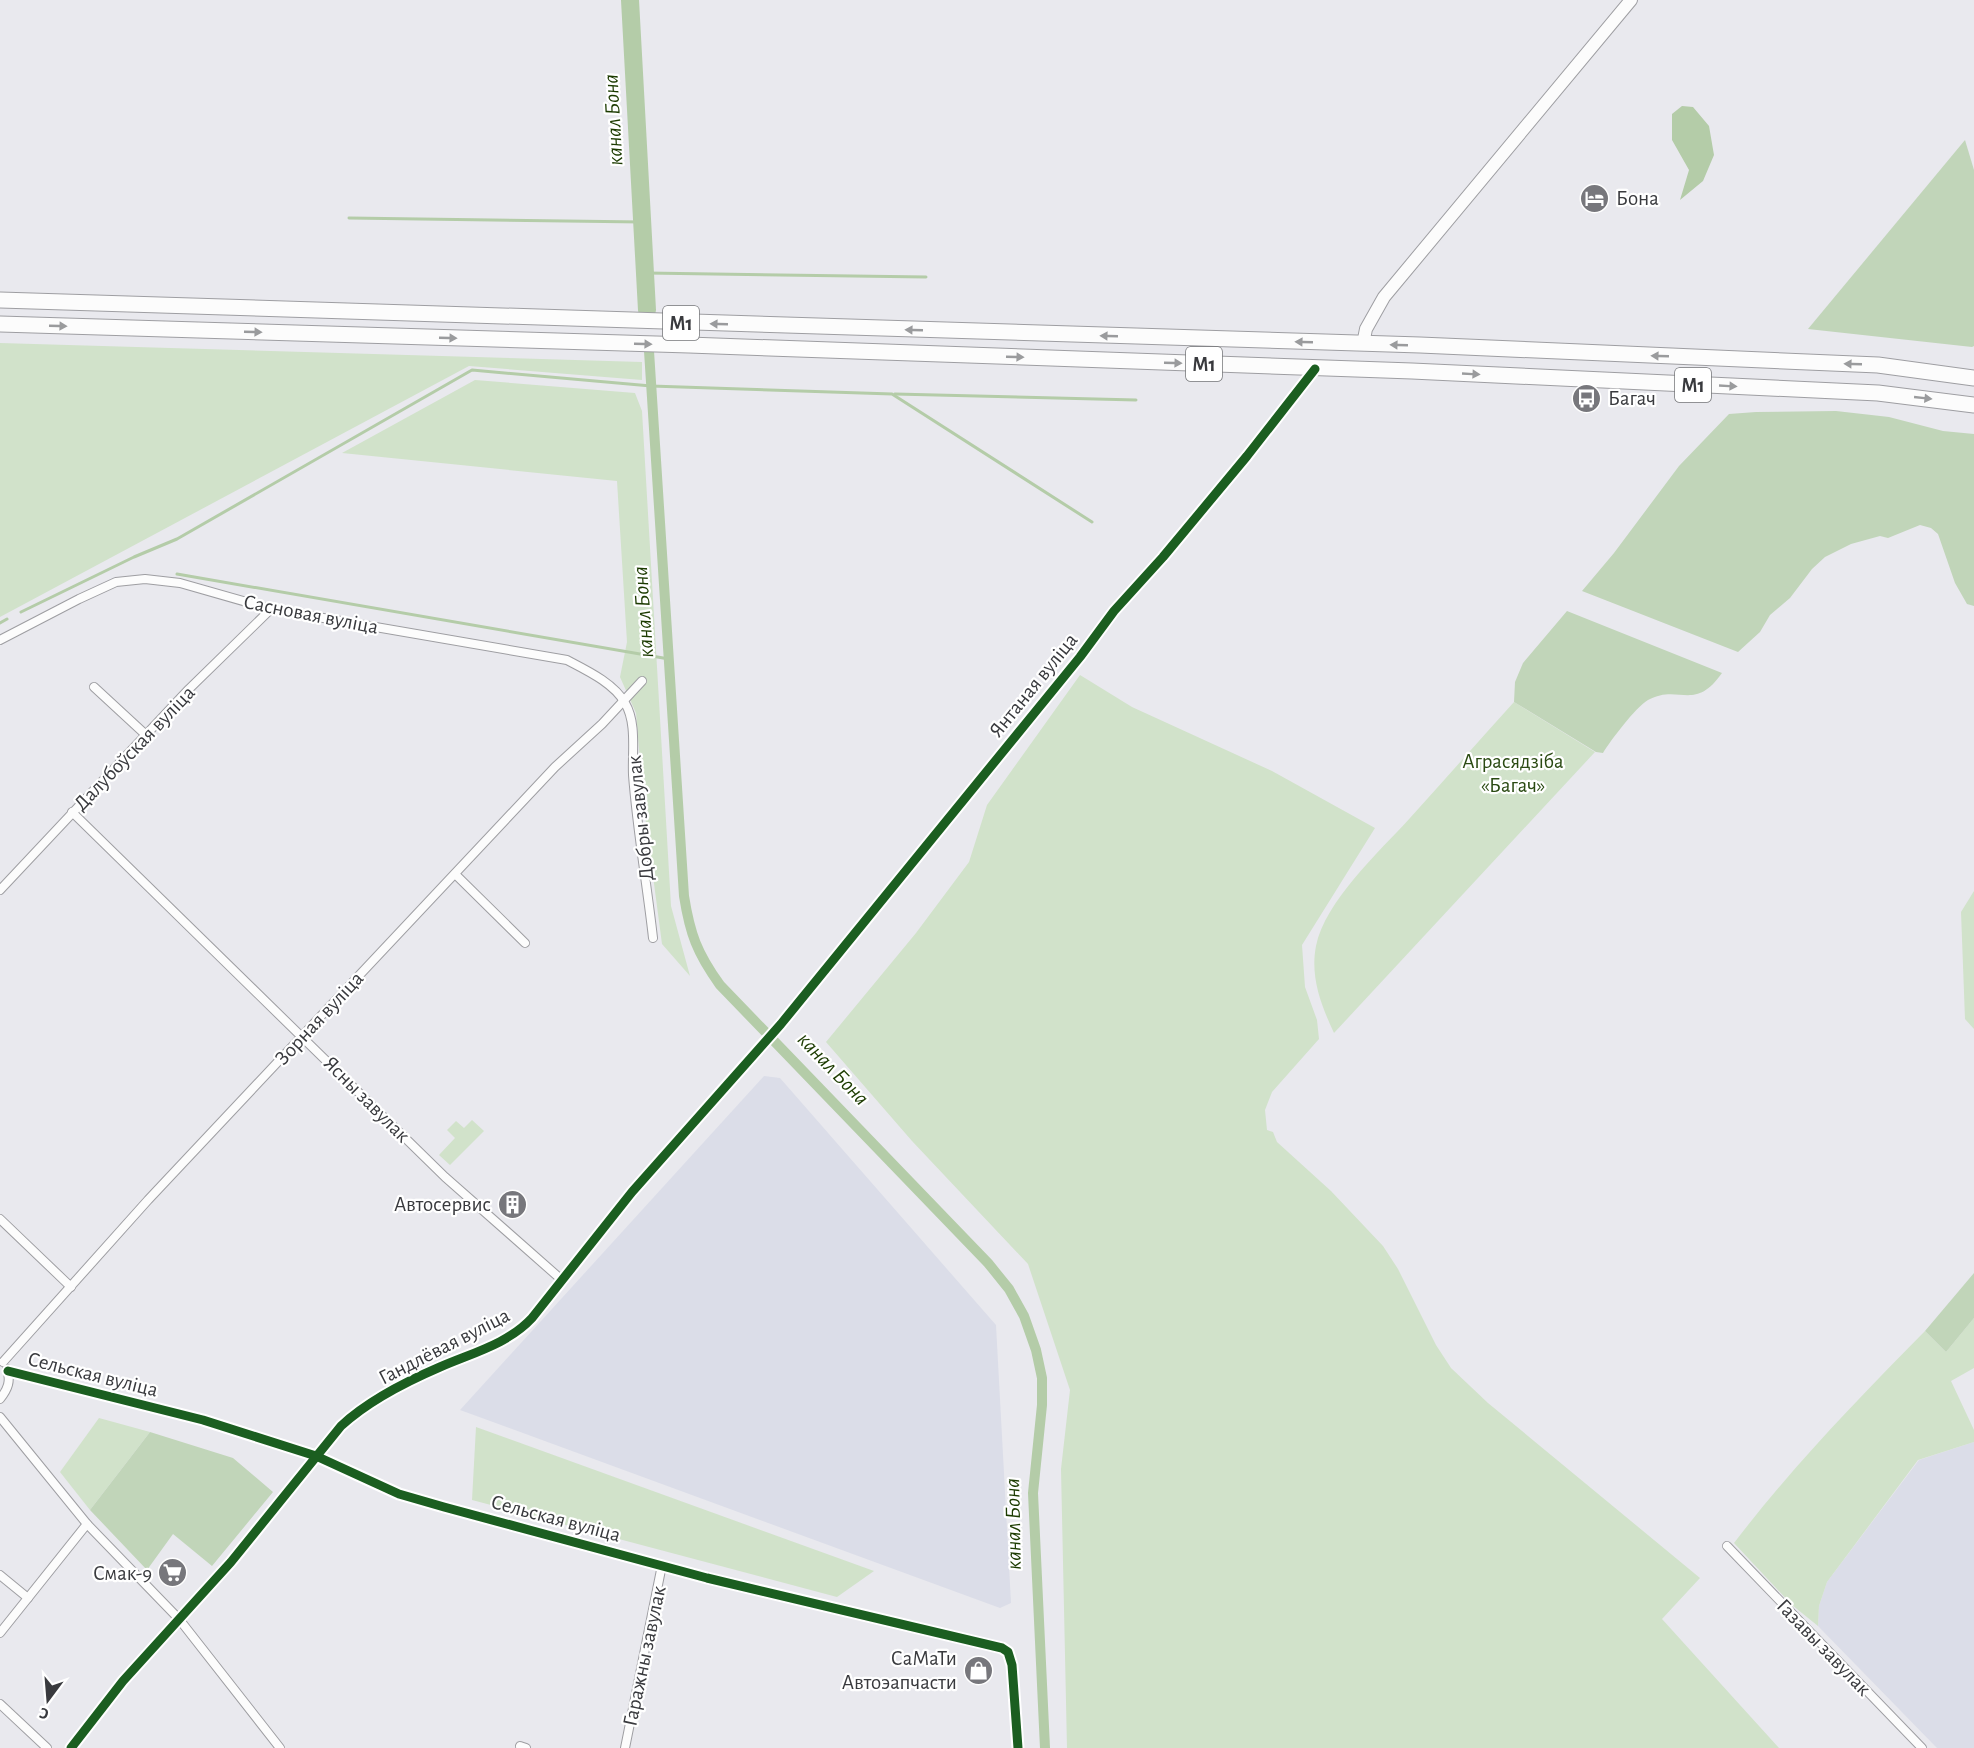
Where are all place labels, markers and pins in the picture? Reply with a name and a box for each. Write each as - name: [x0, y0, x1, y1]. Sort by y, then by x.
- hotel icon: Бона: [1579, 182, 1611, 214]
- place label: Бона: [1616, 188, 1659, 209]
- bus stop icon: Багач: [1571, 382, 1603, 414]
- place label: Багач: [1608, 388, 1656, 409]
- building icon: Автосервис: [496, 1188, 528, 1220]
- place label: Автосервис: [394, 1194, 491, 1215]
- supermarket icon: Смак-9: [157, 1557, 189, 1589]
- place label: Смак-9: [93, 1563, 152, 1584]
- place label: СаМаТи Автоэапчасти: [842, 1648, 957, 1693]
- shop icon: СаМаТи Автоэапчасти: [962, 1654, 994, 1686]

